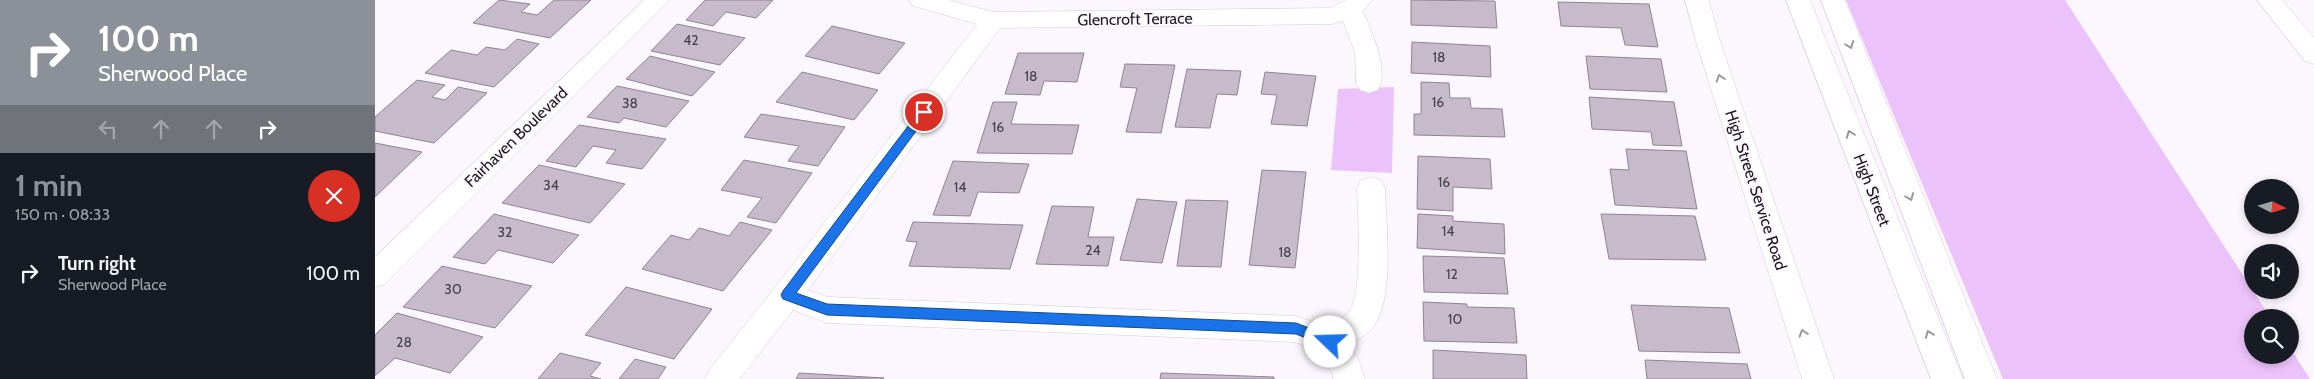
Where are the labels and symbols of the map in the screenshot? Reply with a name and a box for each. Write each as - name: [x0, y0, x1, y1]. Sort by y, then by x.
- street label: Glencroft Terrace: [1077, 8, 1193, 30]
- house number: 42: [683, 31, 699, 49]
- one-way arrow: [1845, 41, 1855, 49]
- house number: 18: [1432, 48, 1446, 66]
- house number: 18: [1024, 67, 1038, 85]
- one-way arrow: [1716, 74, 1726, 83]
- street label: Fairhaven Boulevard: [461, 83, 571, 191]
- pin: [903, 91, 945, 133]
- house number: 16: [1432, 93, 1444, 111]
- house number: 38: [622, 94, 638, 112]
- street label: High Street Service Road: [1721, 108, 1791, 272]
- house number: 16: [992, 118, 1004, 136]
- one-way arrow: [1846, 130, 1856, 138]
- street label: High Street: [1850, 151, 1895, 229]
- house number: 16: [1438, 173, 1450, 191]
- house number: 34: [543, 176, 559, 194]
- house number: 14: [954, 178, 966, 196]
- north arrow: [2244, 179, 2299, 234]
- one-way arrow: [1904, 192, 1914, 201]
- house number: 14: [1442, 222, 1454, 240]
- house number: 32: [498, 223, 512, 241]
- house number: 24: [1085, 241, 1101, 259]
- house number: 18: [1278, 243, 1292, 261]
- house number: 12: [1446, 265, 1458, 283]
- house number: 30: [444, 280, 462, 298]
- house number: 10: [1448, 310, 1462, 328]
- position arrow: [1303, 315, 1355, 367]
- one-way arrow: [1798, 329, 1808, 337]
- one-way arrow: [1925, 330, 1935, 338]
- house number: 28: [396, 333, 412, 351]

